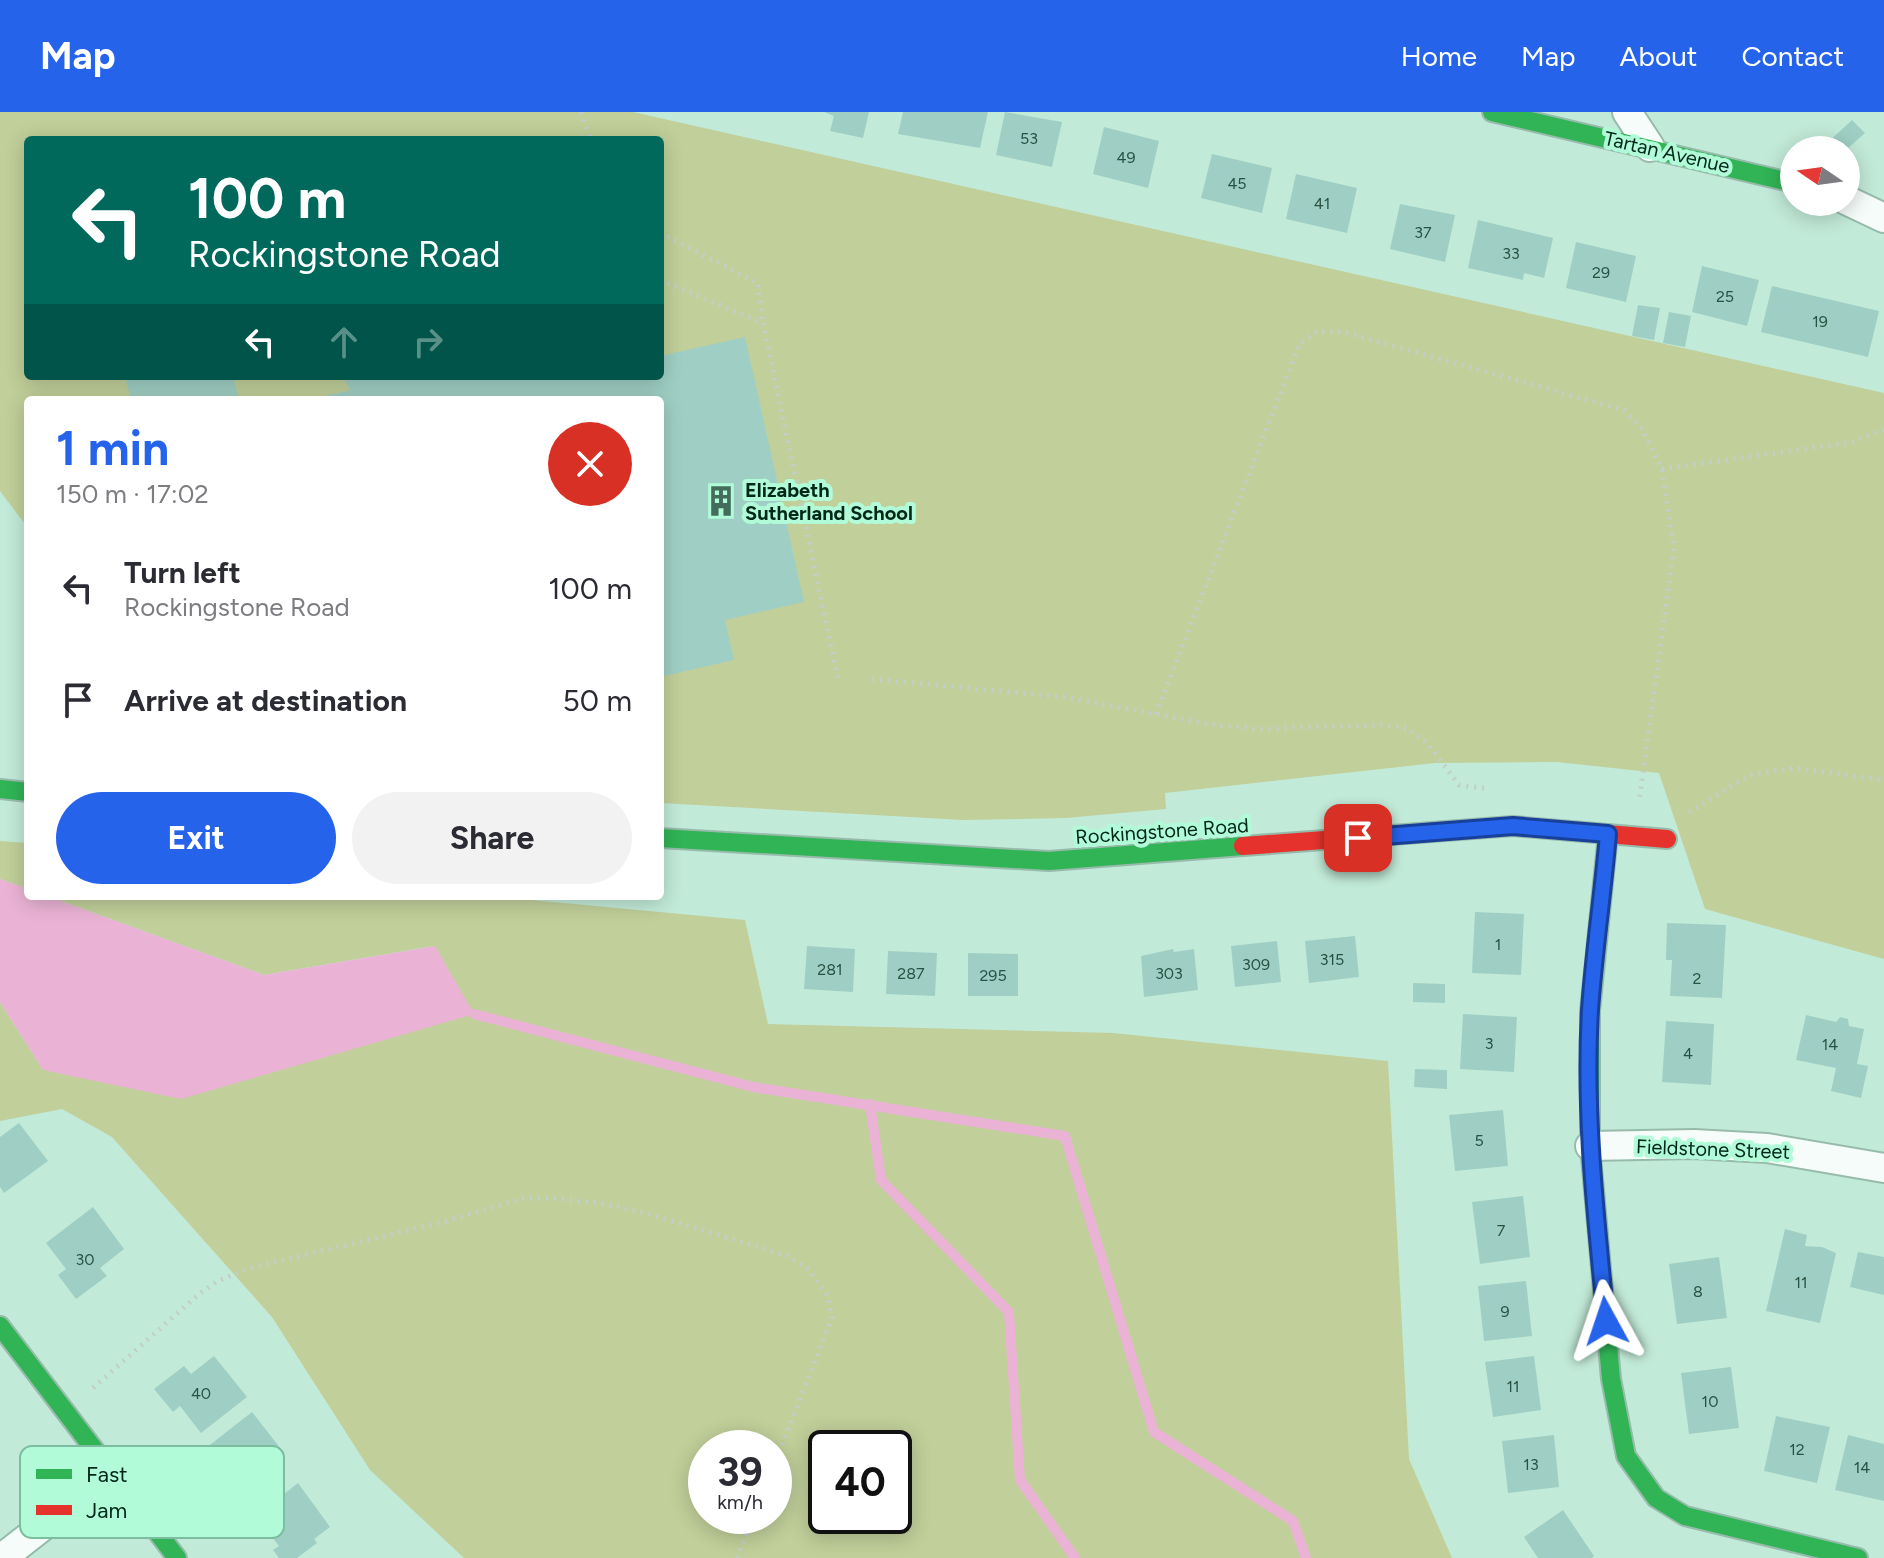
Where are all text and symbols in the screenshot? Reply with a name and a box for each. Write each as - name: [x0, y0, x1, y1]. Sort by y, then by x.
- text: Map: [40, 33, 116, 79]
- text: Home: [1401, 39, 1477, 73]
- text: Map: [1521, 39, 1576, 73]
- text: About: [1620, 39, 1697, 73]
- text: Contact: [1741, 39, 1844, 73]
- street label: Tartan Avenue: [1602, 126, 1732, 178]
- house number: 53: [1020, 129, 1038, 148]
- north arrow: [1780, 136, 1860, 216]
- map controls: [1780, 136, 1860, 216]
- house number: 49: [1117, 148, 1136, 167]
- text: 100 m: [188, 165, 346, 232]
- icon: left: [56, 168, 160, 272]
- house number: 45: [1227, 174, 1247, 193]
- house number: 41: [1314, 194, 1330, 213]
- house number: 37: [1414, 223, 1432, 242]
- text: Rockingstone Road: [188, 233, 501, 276]
- house number: 33: [1502, 244, 1520, 263]
- house number: 29: [1592, 263, 1610, 282]
- house number: 25: [1716, 287, 1734, 306]
- house number: 19: [1812, 312, 1828, 331]
- icon: left: [238, 320, 282, 364]
- icon: ahead: [322, 320, 366, 364]
- icon: right: [406, 320, 450, 364]
- text: 1 min: [56, 419, 169, 477]
- button: close: [548, 422, 632, 506]
- text: 150 m · 17:02: [56, 478, 209, 510]
- place label: Elizabeth Sutherland School: [745, 478, 913, 525]
- building icon: Elizabeth Sutherland School: [704, 484, 738, 518]
- text: Turn left: [124, 554, 241, 591]
- icon: left: [56, 566, 100, 610]
- text: 100 m: [548, 570, 632, 607]
- text: Rockingstone Road: [124, 591, 350, 623]
- icon: arrive: [56, 678, 100, 722]
- text: Arrive at destination: [124, 682, 407, 719]
- text: 50 m: [563, 682, 632, 719]
- button: Exit: [56, 792, 336, 884]
- button: Share: [352, 792, 632, 884]
- pin: [1324, 804, 1392, 872]
- street label: Rockingstone Road: [1075, 813, 1249, 849]
- icon: arrive: [1336, 816, 1380, 860]
- house number: 1: [1495, 935, 1501, 954]
- house number: 315: [1320, 950, 1344, 969]
- house number: 309: [1242, 955, 1270, 974]
- house number: 281: [817, 960, 843, 979]
- house number: 287: [897, 964, 925, 983]
- house number: 303: [1155, 964, 1183, 983]
- house number: 295: [979, 966, 1007, 985]
- house number: 2: [1693, 969, 1701, 988]
- house number: 3: [1485, 1034, 1493, 1053]
- house number: 14: [1822, 1035, 1838, 1054]
- house number: 4: [1683, 1044, 1693, 1063]
- house number: 5: [1474, 1131, 1484, 1150]
- street label: Fieldstone Street: [1636, 1134, 1790, 1164]
- house number: 7: [1497, 1221, 1506, 1240]
- house number: 30: [76, 1250, 94, 1269]
- house number: 11: [1794, 1273, 1808, 1292]
- position arrow: [1564, 1279, 1648, 1363]
- house number: 8: [1693, 1282, 1703, 1301]
- house number: 9: [1500, 1302, 1510, 1321]
- house number: 11: [1506, 1377, 1520, 1396]
- house number: 40: [191, 1384, 211, 1403]
- house number: 10: [1702, 1392, 1718, 1411]
- speed limit sign: 40: [808, 1430, 912, 1534]
- house number: 12: [1789, 1440, 1805, 1459]
- legend: [20, 1446, 284, 1538]
- text: 39: [717, 1448, 763, 1496]
- house number: 13: [1523, 1455, 1539, 1474]
- house number: 14: [1854, 1458, 1870, 1477]
- text: Fast: [86, 1461, 128, 1488]
- text: km/h: [717, 1490, 763, 1514]
- text: Jam: [86, 1497, 127, 1524]

